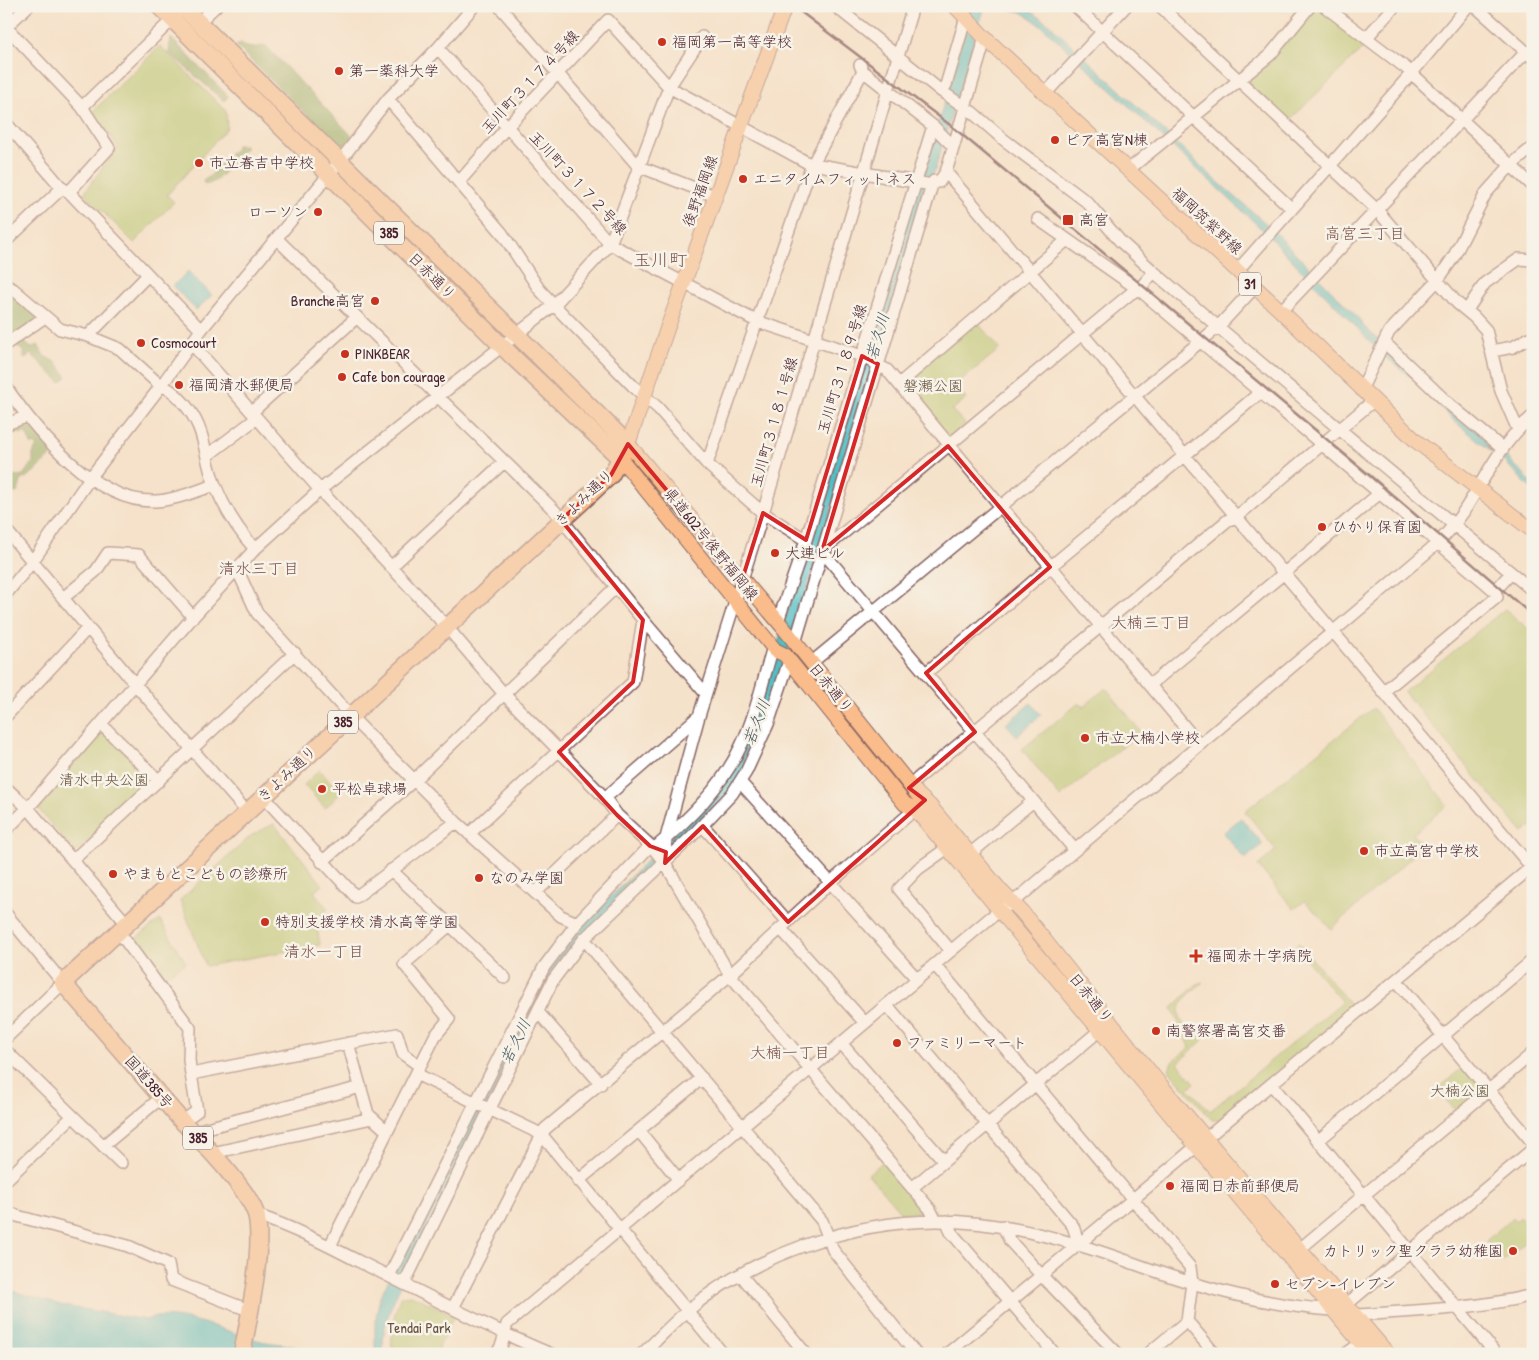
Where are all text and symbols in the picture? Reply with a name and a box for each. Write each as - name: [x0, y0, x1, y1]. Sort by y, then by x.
- street label: 玉川町３１７４号線: [476, 25, 583, 138]
- place label: 福岡第一高等学校: [672, 31, 792, 52]
- marker: 福岡第一高等学校: [656, 36, 668, 48]
- place label: 第一薬科大学: [349, 60, 439, 81]
- marker: 第一薬科大学: [333, 65, 345, 77]
- street label: 玉川町３１７２号線: [525, 126, 632, 239]
- place label: ピア高宮N棟: [1065, 129, 1148, 150]
- marker: ピア高宮N棟: [1049, 134, 1061, 146]
- place label: 市立春吉中学校: [209, 152, 314, 173]
- street label: 後野福岡線: [677, 152, 722, 230]
- marker: 市立春吉中学校: [193, 157, 205, 169]
- place label: エニタイムフィットネス: [753, 168, 916, 189]
- marker: エニタイムフィットネス: [737, 173, 749, 185]
- street label: 福岡筑紫野線: [1167, 182, 1247, 259]
- place label: ローソン: [248, 201, 308, 222]
- marker: ローソン: [312, 206, 324, 218]
- place label: 高宮: [1079, 209, 1109, 230]
- marker: 高宮: [1061, 213, 1075, 227]
- road number: 385: [374, 222, 404, 244]
- district label: 高宮三丁目: [1325, 222, 1405, 244]
- street label: 日赤通り: [404, 247, 461, 304]
- district label: 玉川町: [633, 247, 687, 272]
- road number: 31: [1239, 272, 1261, 296]
- place label: Branche高宮: [291, 290, 365, 311]
- marker: Branche高宮: [369, 295, 381, 307]
- street label: 玉川町３１８９号線: [812, 301, 871, 436]
- water label: 若久川: [860, 310, 894, 362]
- place label: Cosmocourt: [151, 332, 217, 353]
- marker: Cosmocourt: [135, 337, 147, 349]
- place label: PINKBEAR: [355, 343, 410, 364]
- marker: PINKBEAR: [339, 348, 351, 360]
- street label: 玉川町３１８１号線: [745, 354, 802, 490]
- place label: Cafe bon courage: [352, 366, 446, 387]
- marker: Cafe bon courage: [336, 371, 348, 383]
- place label: 福岡清水郵便局: [189, 374, 294, 395]
- park label: 磐瀬公園: [903, 375, 963, 396]
- marker: 福岡清水郵便局: [173, 379, 185, 391]
- street label: きよみ通り: [549, 464, 618, 531]
- street label: 県道602号後野福岡線: [659, 483, 764, 605]
- place label: ひかり保育園: [1332, 516, 1422, 537]
- marker: ひかり保育園: [1316, 521, 1328, 533]
- place label: 大連ビル: [785, 542, 845, 563]
- marker: 大連ビル: [769, 547, 781, 559]
- district label: 清水三丁目: [219, 557, 299, 579]
- district label: 大楠三丁目: [1111, 611, 1191, 633]
- street label: 日赤通り: [804, 658, 858, 718]
- water label: 若久川: [737, 696, 775, 748]
- road number: 385: [328, 710, 358, 734]
- place label: 市立大楠小学校: [1095, 727, 1200, 748]
- marker: 市立大楠小学校: [1079, 732, 1091, 744]
- street label: きよみ通り: [252, 740, 321, 807]
- park label: 清水中央公園: [59, 769, 149, 790]
- place label: 平松卓球場: [332, 778, 407, 799]
- marker: 平松卓球場: [316, 783, 328, 795]
- place label: 市立高宮中学校: [1374, 840, 1479, 861]
- marker: 市立高宮中学校: [1358, 845, 1370, 857]
- place label: やまもとこどもの診療所: [123, 863, 288, 884]
- place label: なのみ学園: [489, 867, 564, 888]
- marker: やまもとこどもの診療所: [107, 868, 119, 880]
- marker: なのみ学園: [473, 872, 485, 884]
- place label: 特別支援学校 清水高等学園: [275, 911, 458, 932]
- marker: 特別支援学校 清水高等学園: [259, 916, 271, 928]
- district label: 清水一丁目: [284, 940, 364, 962]
- place label: 福岡赤十字病院: [1207, 945, 1312, 966]
- marker: 福岡赤十字病院: [1189, 949, 1203, 963]
- street label: 日赤通り: [1064, 968, 1118, 1028]
- water label: 若久川: [495, 1015, 535, 1067]
- place label: 南警察署高宮交番: [1166, 1020, 1286, 1041]
- marker: 南警察署高宮交番: [1150, 1025, 1162, 1037]
- place label: ファミリーマート: [907, 1032, 1027, 1053]
- marker: ファミリーマート: [891, 1037, 903, 1049]
- district label: 大楠一丁目: [750, 1041, 830, 1063]
- street label: 国道385号: [120, 1050, 178, 1113]
- park label: 大楠公園: [1430, 1080, 1490, 1101]
- road number: 385: [183, 1126, 213, 1150]
- place label: 福岡日赤前郵便局: [1180, 1175, 1300, 1196]
- marker: 福岡日赤前郵便局: [1164, 1180, 1176, 1192]
- place label: カトリック聖クララ幼稚園: [1323, 1240, 1503, 1261]
- marker: カトリック聖クララ幼稚園: [1507, 1245, 1519, 1257]
- place label: セブン-イレブン: [1285, 1273, 1396, 1294]
- marker: セブン-イレブン: [1269, 1278, 1281, 1290]
- park label: Tendai Park: [387, 1317, 451, 1338]

